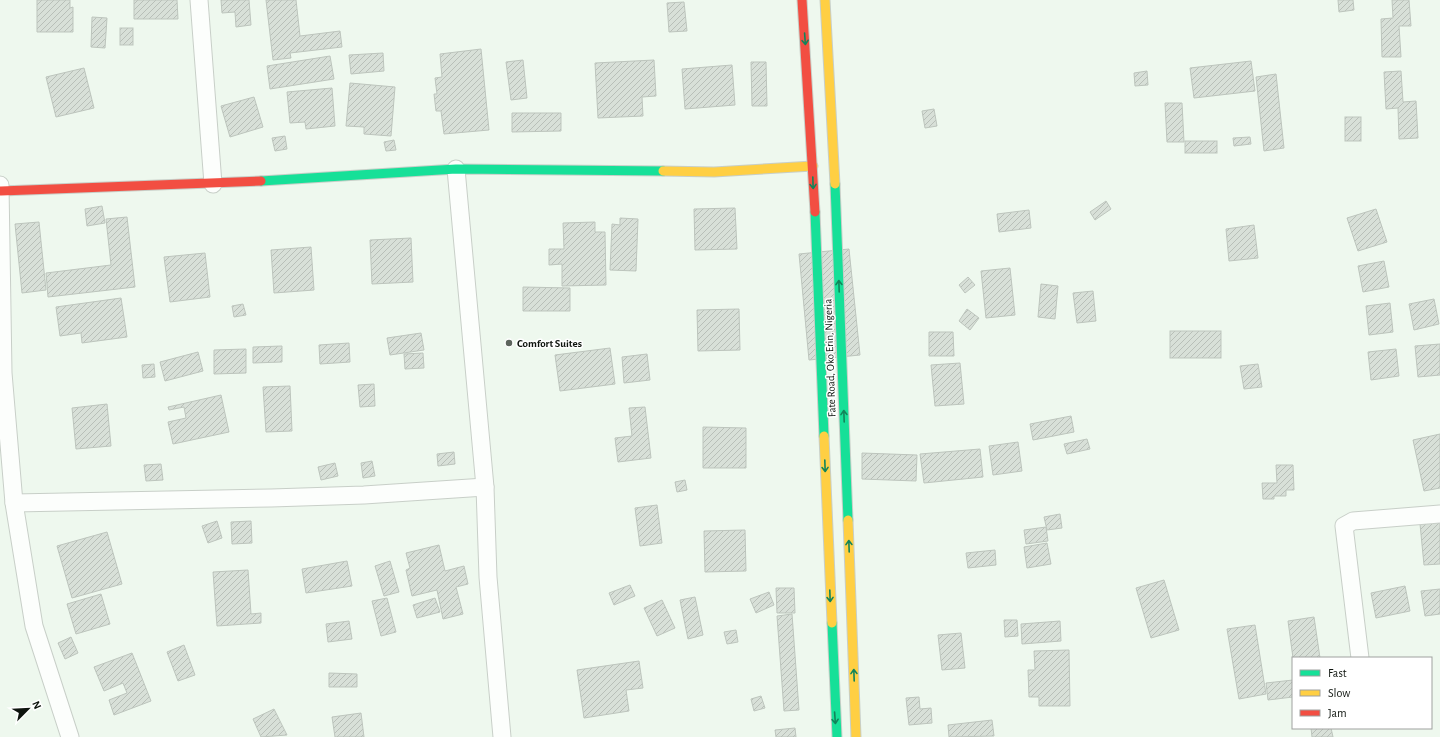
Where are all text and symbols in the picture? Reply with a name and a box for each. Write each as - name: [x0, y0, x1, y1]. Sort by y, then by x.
- one-way arrow: [801, 32, 808, 45]
- one-way arrow: [810, 176, 817, 189]
- one-way arrow: [836, 280, 843, 293]
- street label: Fate Road, Oko Erin, Nigeria: [822, 299, 838, 417]
- marker: Comfort Suites: [504, 338, 514, 348]
- place label: Comfort Suites: [517, 338, 582, 349]
- one-way arrow: [840, 410, 848, 423]
- one-way arrow: [821, 459, 829, 472]
- one-way arrow: [845, 540, 853, 553]
- one-way arrow: [826, 589, 834, 602]
- legend: [1292, 657, 1432, 729]
- text: Fast: [1328, 667, 1347, 679]
- one-way arrow: [850, 669, 857, 682]
- text: Slow: [1328, 687, 1350, 699]
- north arrow: [8, 689, 48, 729]
- text: N: [30, 699, 43, 711]
- text: Jam: [1328, 707, 1347, 719]
- one-way arrow: [832, 711, 839, 724]

